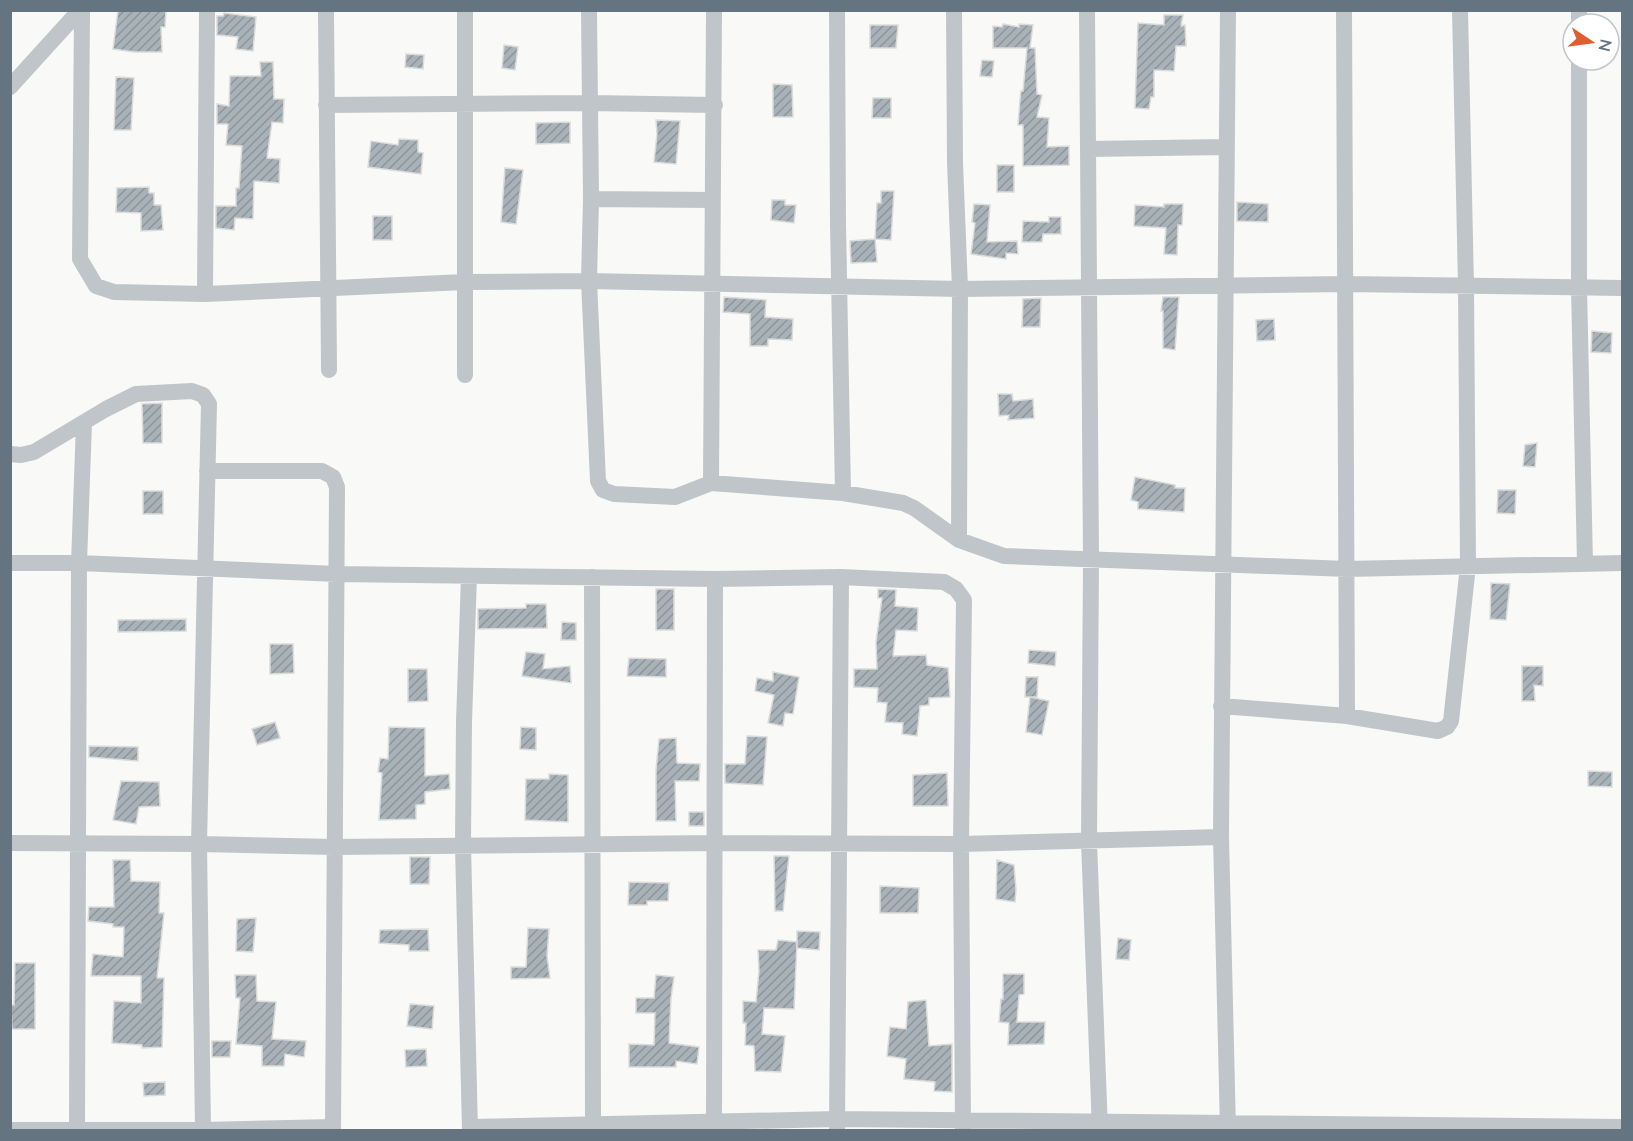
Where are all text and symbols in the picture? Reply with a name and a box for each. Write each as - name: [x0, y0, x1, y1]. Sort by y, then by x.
- north arrow: [1561, 12, 1621, 72]
- text: N: [1593, 37, 1617, 53]

